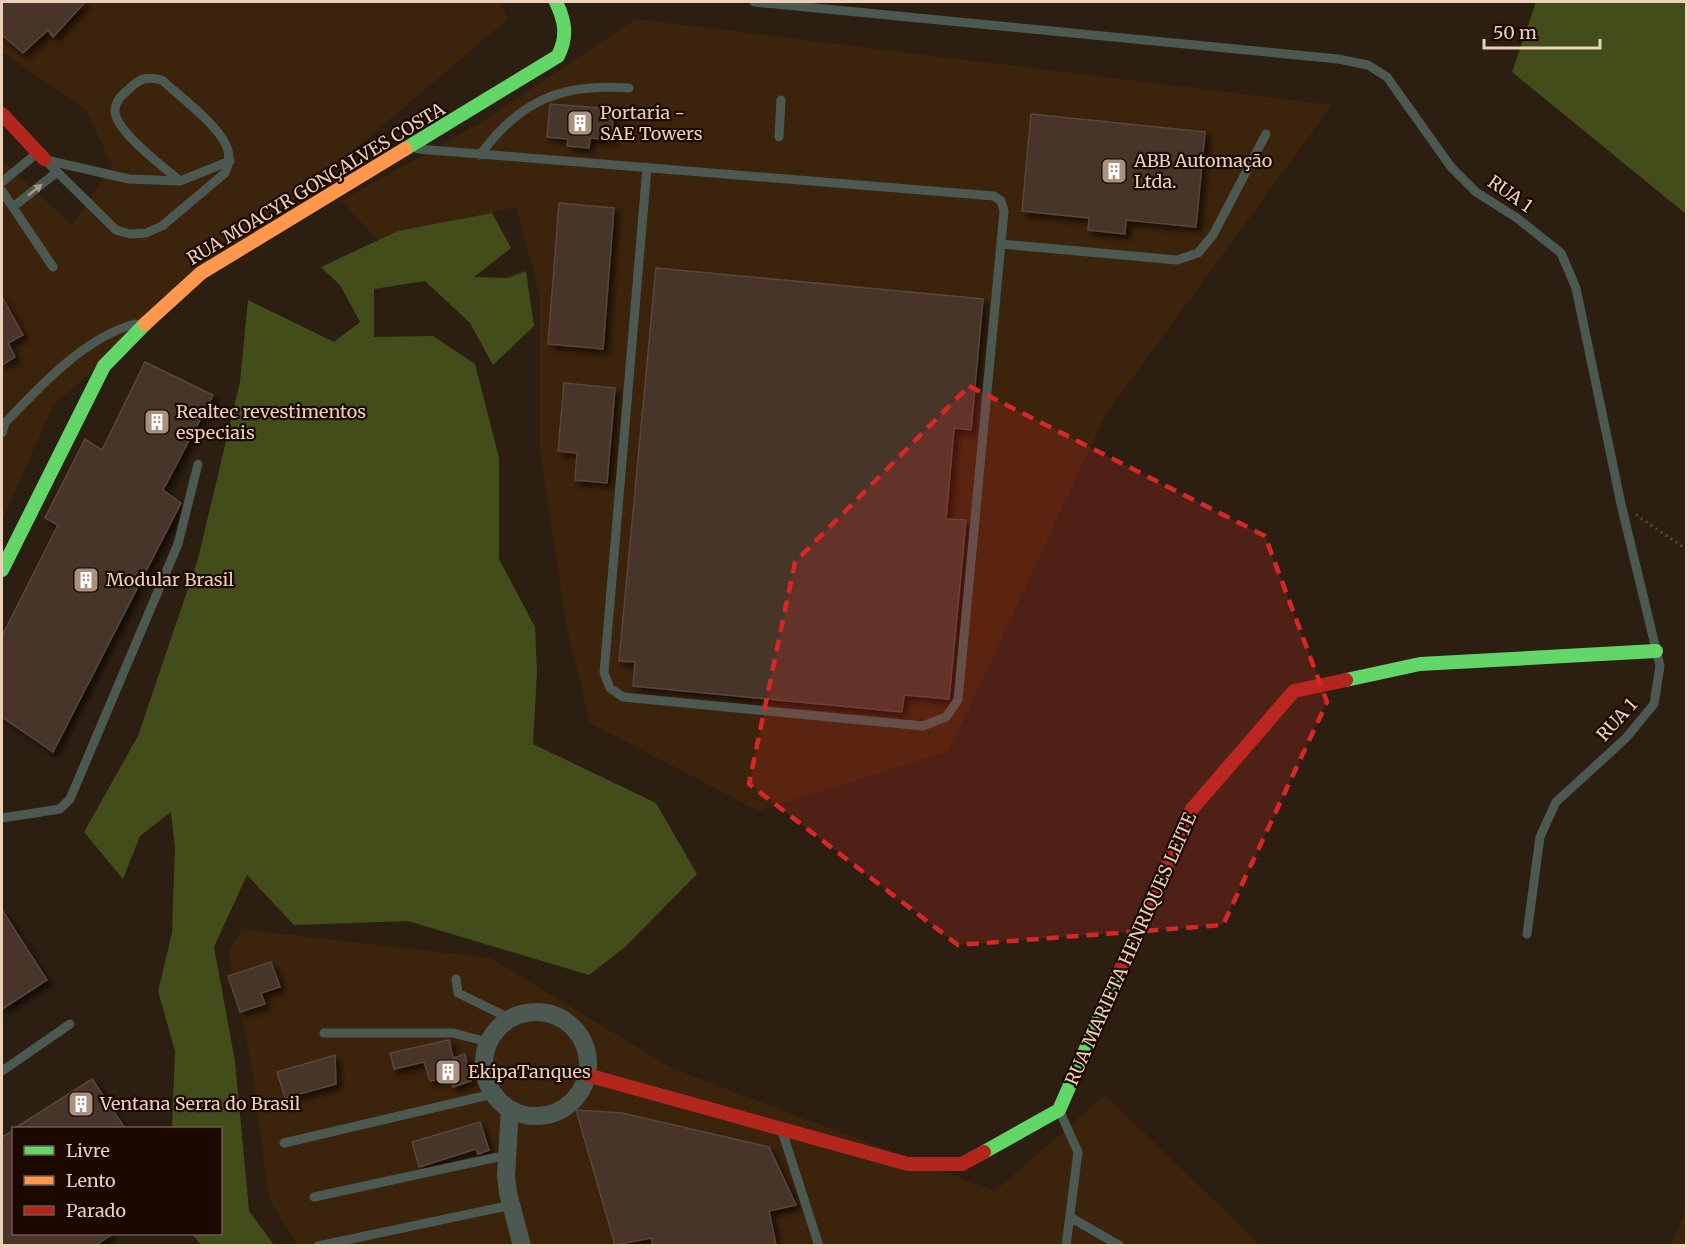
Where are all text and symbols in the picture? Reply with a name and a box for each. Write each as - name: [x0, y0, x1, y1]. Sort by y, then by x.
- scale bar: [1484, 12, 1600, 50]
- text: 50 m: [1493, 21, 1537, 44]
- street label: RUA MOACYR GONÇALVES COSTA: [183, 97, 449, 270]
- place label: Portaria - SAE Towers: [600, 101, 703, 145]
- building icon: Portaria - SAE Towers: [565, 108, 595, 138]
- place label: ABB Automação Ltda.: [1133, 149, 1272, 193]
- building icon: ABB Automação Ltda.: [1099, 156, 1129, 186]
- street label: RUA 1: [1483, 170, 1537, 217]
- one-way arrow: [27, 183, 43, 196]
- place label: Realtec revestimentos especiais: [176, 400, 366, 444]
- building icon: Realtec revestimentos especiais: [142, 407, 172, 437]
- building icon: Modular Brasil: [71, 565, 101, 595]
- place label: Modular Brasil: [106, 568, 234, 591]
- street label: RUA 1: [1591, 693, 1642, 746]
- street label: RUA MARIETA HENRIQUES LEITE: [1060, 808, 1202, 1089]
- building icon: EkipaTanques: [433, 1057, 463, 1087]
- place label: EkipaTanques: [468, 1060, 591, 1083]
- building icon: Ventana Serra do Brasil: [66, 1089, 96, 1119]
- place label: Ventana Serra do Brasil: [99, 1092, 301, 1115]
- legend: [12, 1127, 222, 1235]
- text: Livre: [66, 1139, 110, 1162]
- text: Lento: [66, 1169, 116, 1192]
- text: Parado: [66, 1199, 126, 1222]

